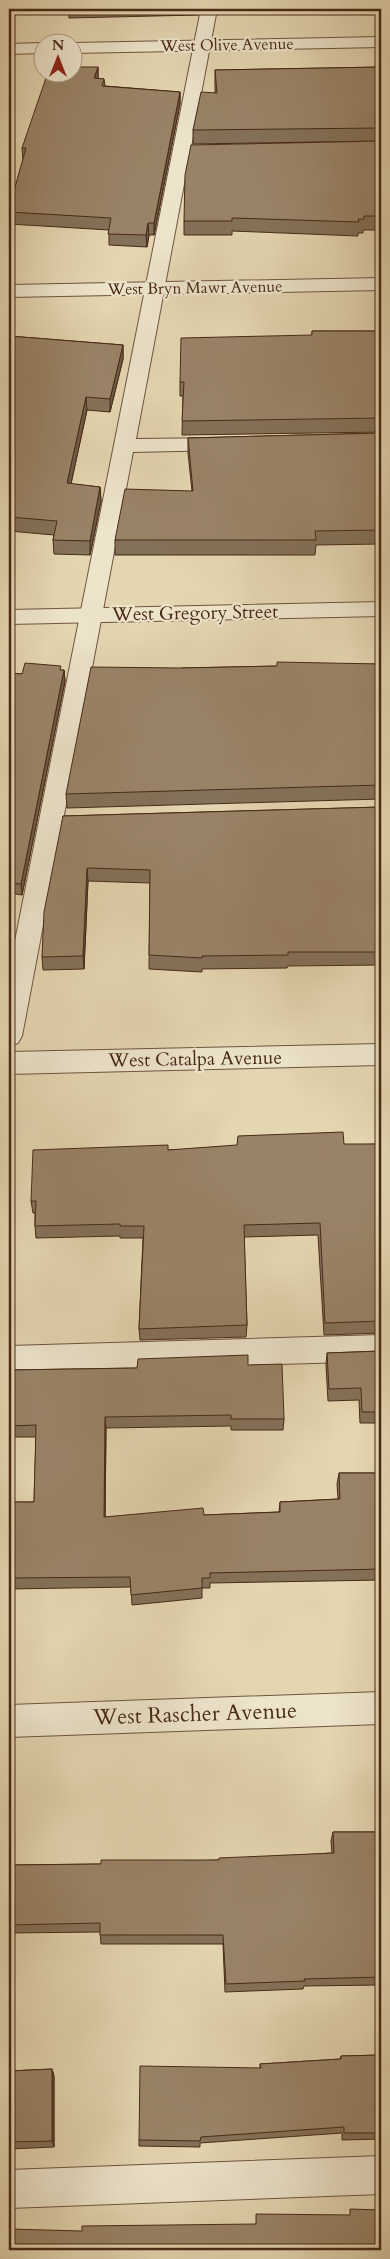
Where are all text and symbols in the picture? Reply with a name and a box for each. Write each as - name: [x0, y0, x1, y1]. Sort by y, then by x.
- north arrow: [32, 32, 82, 82]
- street label: West Olive Avenue: [159, 33, 294, 57]
- text: N: [52, 36, 64, 55]
- street label: West Bryn Mawr Avenue: [106, 275, 283, 301]
- street label: West Gregory Street: [111, 599, 278, 627]
- street label: West Catalpa Avenue: [107, 1044, 282, 1074]
- street label: West Rascher Avenue: [92, 1695, 297, 1733]

